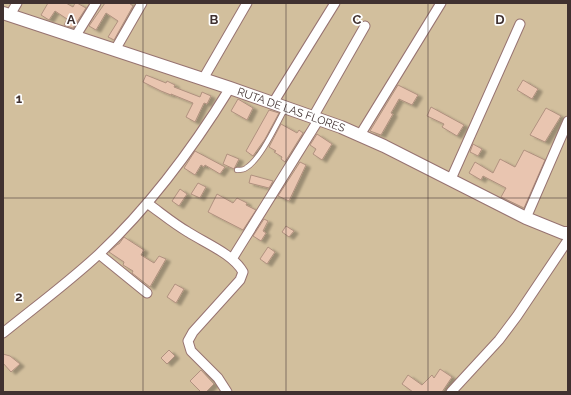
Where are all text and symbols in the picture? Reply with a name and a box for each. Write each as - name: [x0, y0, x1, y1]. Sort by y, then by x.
- text: A: [67, 12, 76, 27]
- text: B: [210, 12, 219, 27]
- text: C: [353, 12, 362, 27]
- text: D: [495, 12, 505, 27]
- street label: RUTA DE LAS FLORES: [236, 85, 348, 135]
- text: 1: [16, 91, 23, 106]
- text: 2: [15, 289, 23, 304]

